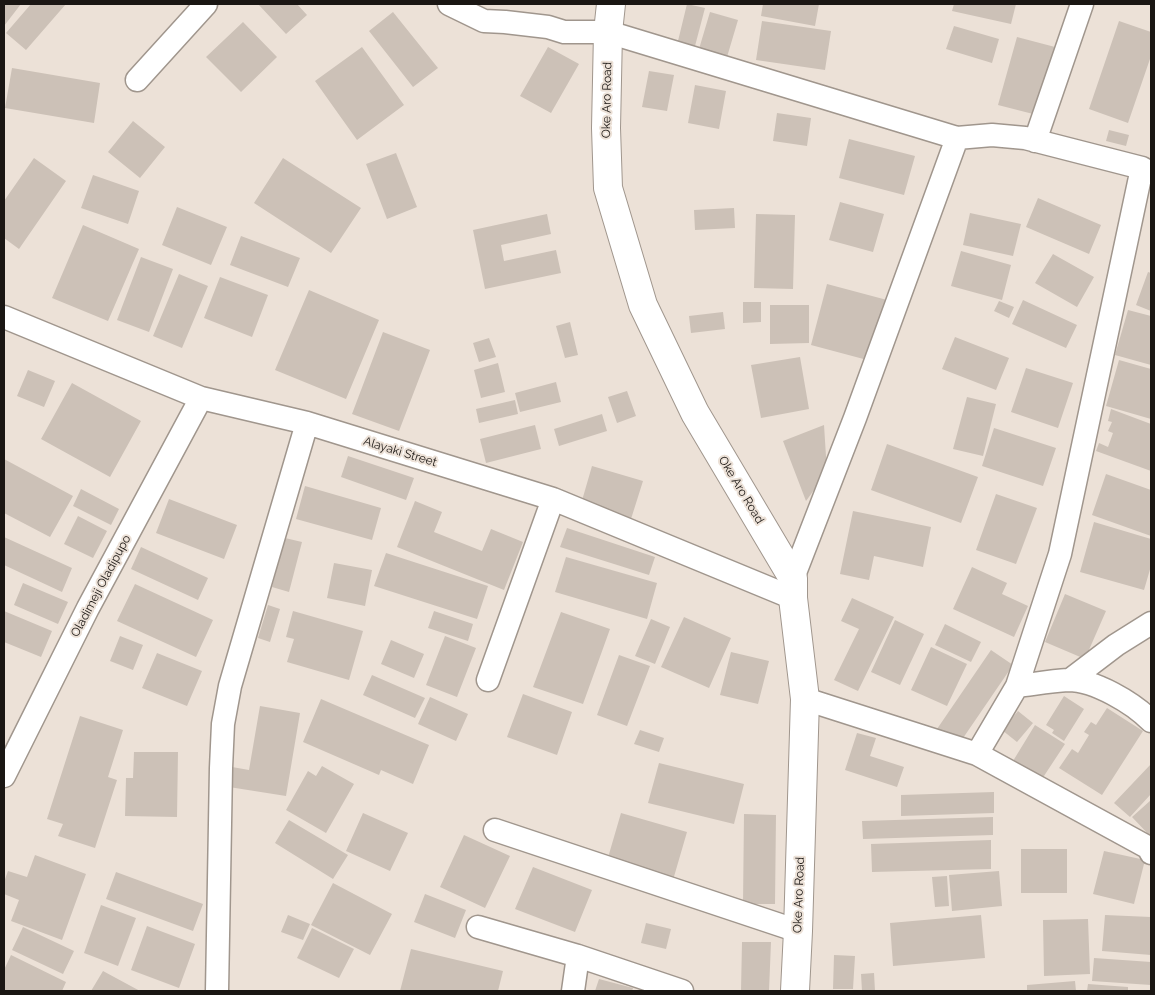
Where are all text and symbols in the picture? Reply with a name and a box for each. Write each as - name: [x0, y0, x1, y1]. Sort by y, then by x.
- street label: Oke Aro Road: [599, 62, 615, 138]
- street label: Alayaki Street: [362, 434, 438, 470]
- street label: Oke Aro Road: [715, 454, 767, 526]
- street label: Oladimeji Oladipupo: [68, 533, 134, 639]
- street label: Oke Aro Road: [790, 857, 808, 933]

